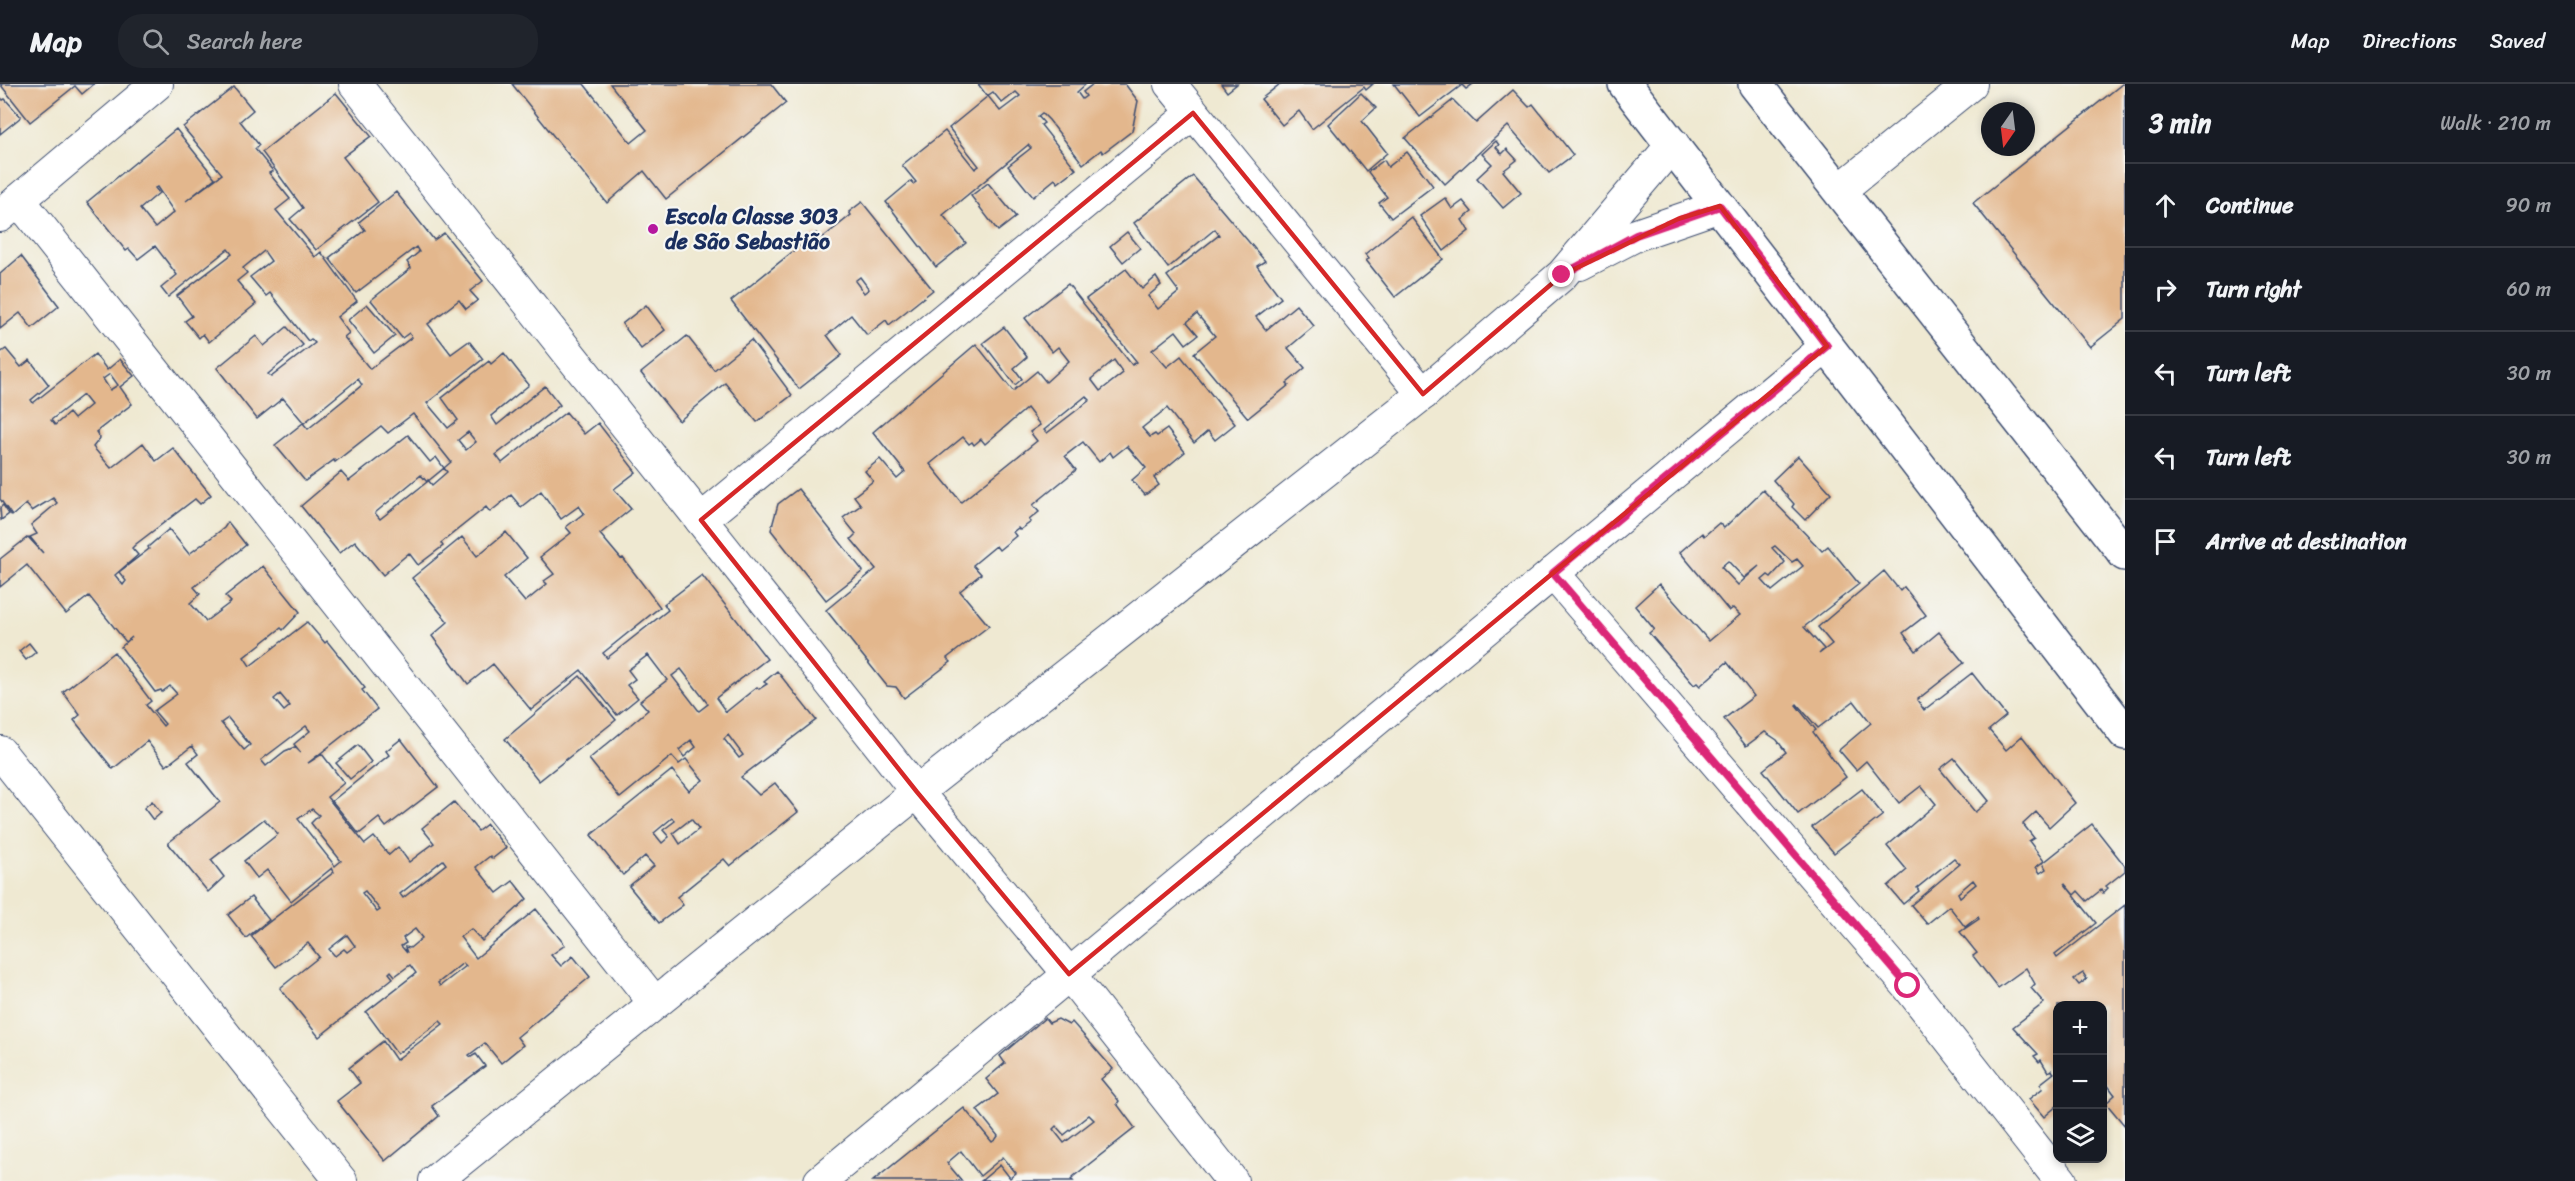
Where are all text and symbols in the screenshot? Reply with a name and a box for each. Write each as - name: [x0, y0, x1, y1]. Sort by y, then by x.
- search box: [118, 14, 538, 68]
- text: Map: [30, 17, 82, 66]
- text: Search here: [187, 22, 303, 61]
- text: Map: [2291, 22, 2329, 60]
- text: Directions: [2362, 22, 2457, 60]
- text: Saved: [2490, 22, 2545, 60]
- icon: search: [139, 25, 172, 58]
- text: 3 min: [2149, 100, 2211, 146]
- north arrow: [1981, 102, 2035, 156]
- text: Walk · 210 m: [2440, 106, 2551, 141]
- text: Continue: [2206, 186, 2294, 225]
- text: 90 m: [2506, 188, 2551, 223]
- icon: ahead: [2149, 189, 2182, 222]
- place label: Escola Classe 303 de São Sebastião: [665, 197, 838, 261]
- marker: Escola Classe 303 de São Sebastião: [646, 222, 660, 236]
- route end: [1548, 261, 1574, 287]
- text: Turn right: [2206, 270, 2301, 309]
- text: 60 m: [2506, 272, 2551, 307]
- icon: right: [2149, 273, 2182, 306]
- text: Turn left: [2206, 354, 2291, 393]
- text: 30 m: [2507, 356, 2551, 391]
- icon: left: [2149, 357, 2182, 390]
- text: Turn left: [2206, 438, 2291, 477]
- text: 30 m: [2507, 440, 2551, 475]
- icon: left: [2149, 441, 2182, 474]
- text: Arrive at destination: [2206, 522, 2407, 561]
- icon: arrive: [2149, 525, 2182, 558]
- route start: [1894, 972, 1920, 998]
- map controls: [2053, 1001, 2107, 1163]
- button: +: [2053, 1001, 2107, 1055]
- button: −: [2053, 1055, 2107, 1109]
- button: layers: [2053, 1109, 2107, 1163]

